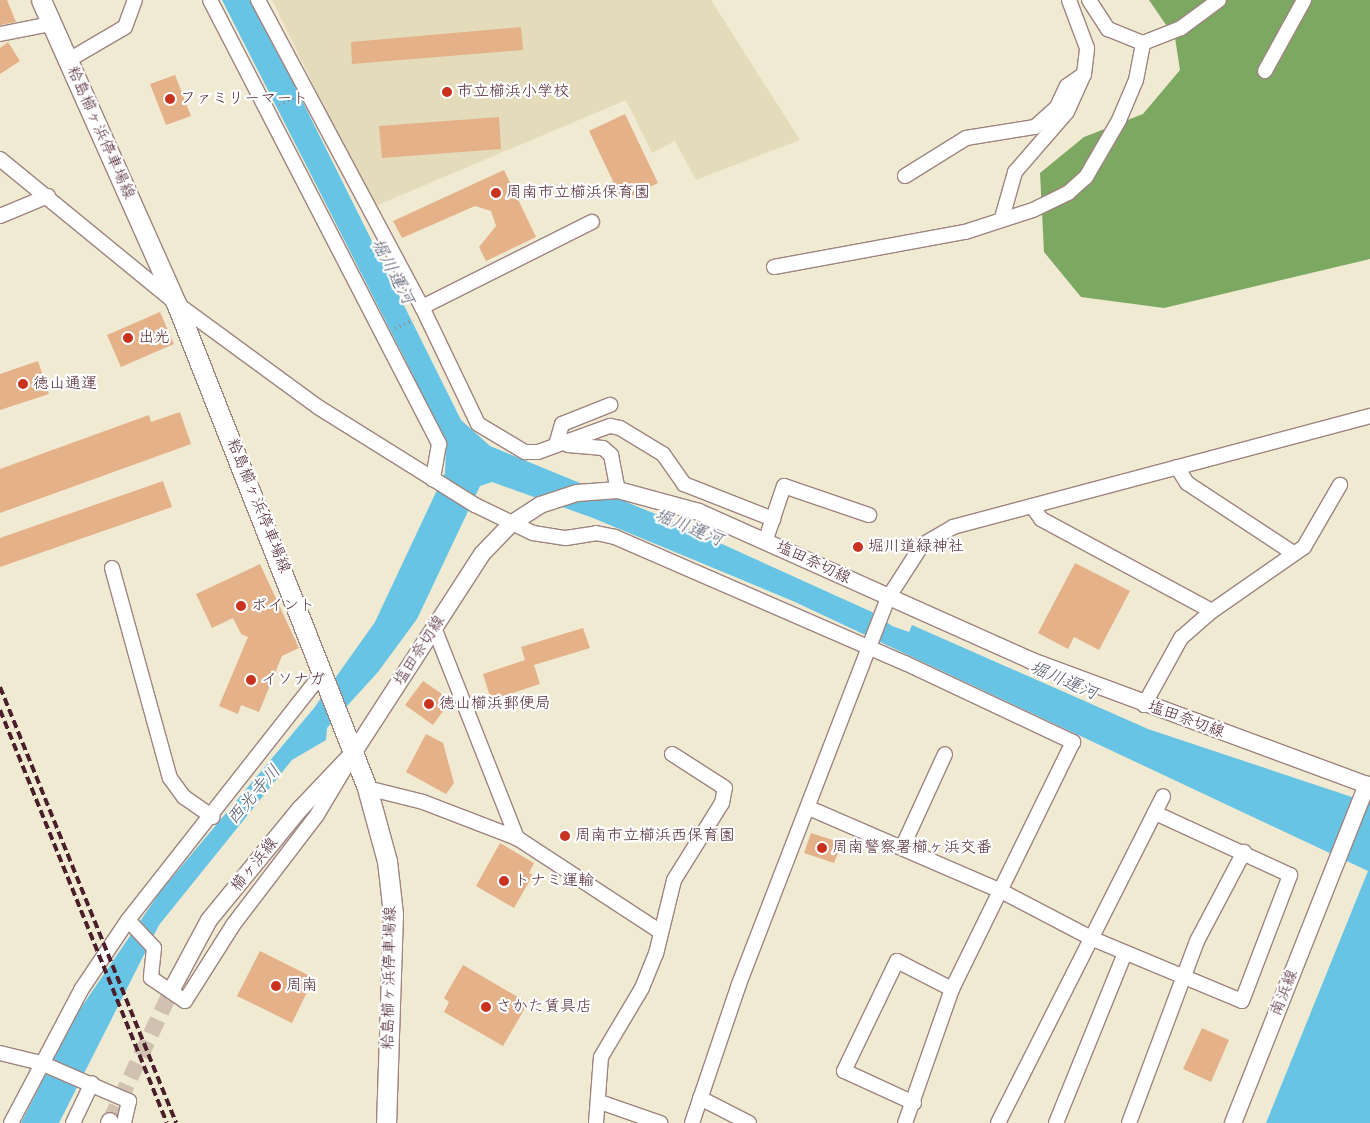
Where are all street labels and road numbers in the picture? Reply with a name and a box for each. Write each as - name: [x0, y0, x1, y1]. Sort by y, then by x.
- street label: 粭島櫛ヶ浜停車場線: [62, 63, 138, 203]
- street label: 粭島櫛ヶ浜停車場線: [222, 436, 294, 576]
- street label: 塩田奈切線: [773, 537, 853, 589]
- street label: 塩田奈切線: [390, 612, 450, 690]
- street label: 塩田奈切線: [1145, 697, 1227, 743]
- street label: 櫛ヶ浜線: [227, 834, 283, 896]
- street label: 粭島櫛ヶ浜停車場線: [379, 906, 401, 1050]
- street label: 南浜線: [1267, 967, 1303, 1019]

